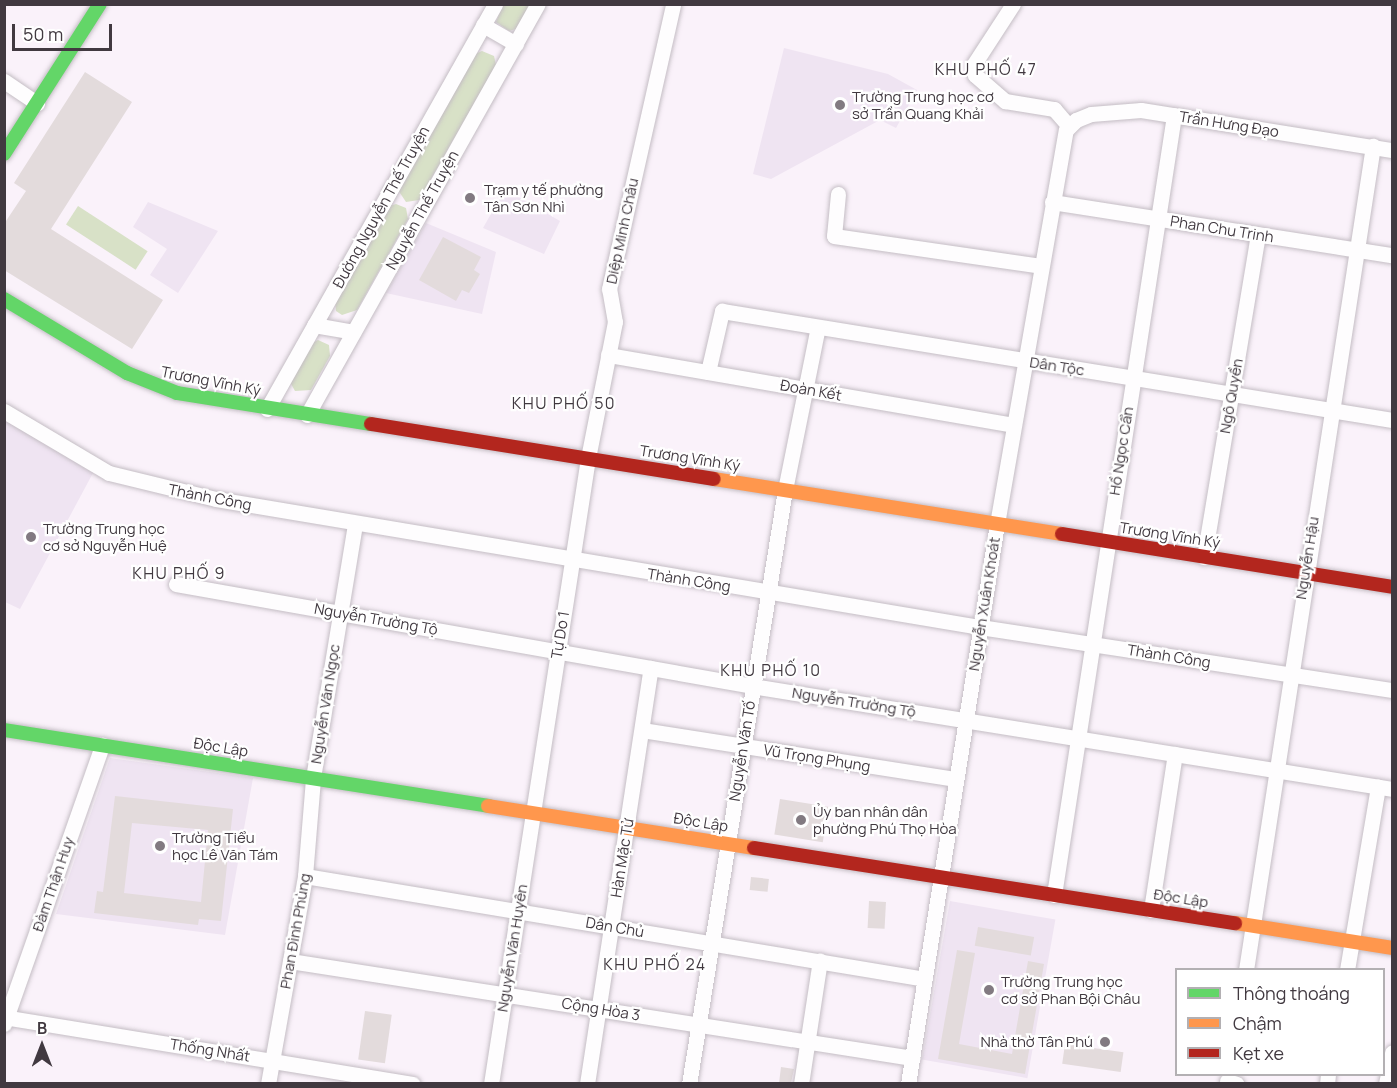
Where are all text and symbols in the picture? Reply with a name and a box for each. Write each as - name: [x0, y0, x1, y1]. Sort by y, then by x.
- scale bar: [15, 12, 116, 50]
- text: 50 m: [23, 22, 63, 46]
- district label: KHU PHỐ 47: [935, 59, 1037, 79]
- place label: Trường Trung học cơ sở Trần Quang Khải: [852, 87, 994, 122]
- marker: Trường Trung học cơ sở Trần Quang Khải: [833, 98, 847, 112]
- street label: Trần Hưng Đạo: [1178, 107, 1280, 141]
- street label: Đường Nguyễn Thế Truyện: [329, 123, 433, 291]
- street label: Nguyễn Thế Truyện: [382, 147, 462, 273]
- street label: Diệp Minh Châu: [602, 176, 642, 286]
- place label: Trạm y tế phường Tân Sơn Nhì: [484, 180, 603, 215]
- marker: Trạm y tế phường Tân Sơn Nhì: [461, 189, 479, 207]
- street label: Phan Chu Trinh: [1169, 212, 1275, 246]
- street label: Dân Tộc: [1028, 353, 1086, 379]
- street label: Ngô Quyền: [1216, 357, 1246, 435]
- street label: Trương Vĩnh Ký: [160, 362, 262, 400]
- street label: Đoàn Kết: [779, 376, 843, 404]
- district label: KHU PHỐ 50: [512, 393, 616, 413]
- street label: Hồ Ngọc Cẩn: [1105, 405, 1137, 497]
- street label: Trương Vĩnh Ký: [639, 441, 741, 475]
- street label: Thành Công: [167, 480, 253, 514]
- street label: Nguyễn Hậu: [1292, 515, 1322, 601]
- street label: Trương Vĩnh Ký: [1119, 518, 1221, 552]
- place label: Trường Trung học cơ sở Nguyễn Huệ: [43, 519, 167, 554]
- marker: Trường Trung học cơ sở Nguyễn Huệ: [24, 530, 38, 544]
- street label: Nguyễn Xuân Khoát: [965, 536, 1003, 672]
- district label: KHU PHỐ 9: [132, 563, 226, 583]
- street label: Thành Công: [646, 565, 732, 595]
- street label: Nguyễn Trường Tộ: [313, 599, 439, 639]
- street label: Tự Do 1: [547, 610, 573, 660]
- street label: Thành Công: [1126, 641, 1212, 671]
- street label: Nguyễn Văn Ngọc: [307, 643, 343, 765]
- district label: KHU PHỐ 10: [720, 660, 822, 680]
- street label: Nguyễn Trường Tộ: [791, 683, 917, 721]
- street label: Nguyễn Văn Tố: [725, 700, 759, 802]
- street label: Độc Lập: [192, 734, 250, 760]
- street label: Vũ Trọng Phụng: [762, 741, 872, 775]
- place label: Ủy ban nhân dân phường Phú Thọ Hòa: [813, 802, 957, 837]
- street label: Độc Lập: [672, 809, 730, 835]
- marker: Ủy ban nhân dân phường Phú Thọ Hòa: [794, 813, 808, 827]
- street label: Hàn Mặc Tử: [607, 817, 637, 899]
- place label: Trường Tiểu học Lê Văn Tám: [172, 828, 278, 863]
- street label: Đàm Thận Huy: [28, 834, 78, 934]
- marker: Trường Tiểu học Lê Văn Tám: [153, 839, 167, 853]
- street label: Phan Đình Phùng: [276, 872, 314, 990]
- street label: Nguyễn Văn Huyên: [493, 883, 531, 1013]
- street label: Độc Lập: [1152, 885, 1210, 911]
- street label: Dân Chủ: [584, 913, 646, 941]
- district label: KHU PHỐ 24: [603, 954, 707, 974]
- legend: [1175, 968, 1385, 1076]
- place label: Trường Trung học cơ sở Phan Bội Châu: [1001, 972, 1140, 1007]
- text: Thông thoáng: [1233, 981, 1350, 1005]
- marker: Trường Trung học cơ sở Phan Bội Châu: [982, 983, 996, 997]
- street label: Cộng Hòa 3: [560, 994, 642, 1024]
- text: Chậm: [1233, 1011, 1282, 1035]
- north arrow: [12, 1016, 72, 1076]
- text: B: [37, 1017, 47, 1039]
- place label: Nhà thờ Tân Phú: [980, 1033, 1093, 1051]
- street label: Thống Nhất: [169, 1035, 251, 1065]
- marker: Nhà thờ Tân Phú: [1098, 1035, 1112, 1049]
- text: Kẹt xe: [1233, 1041, 1284, 1065]

